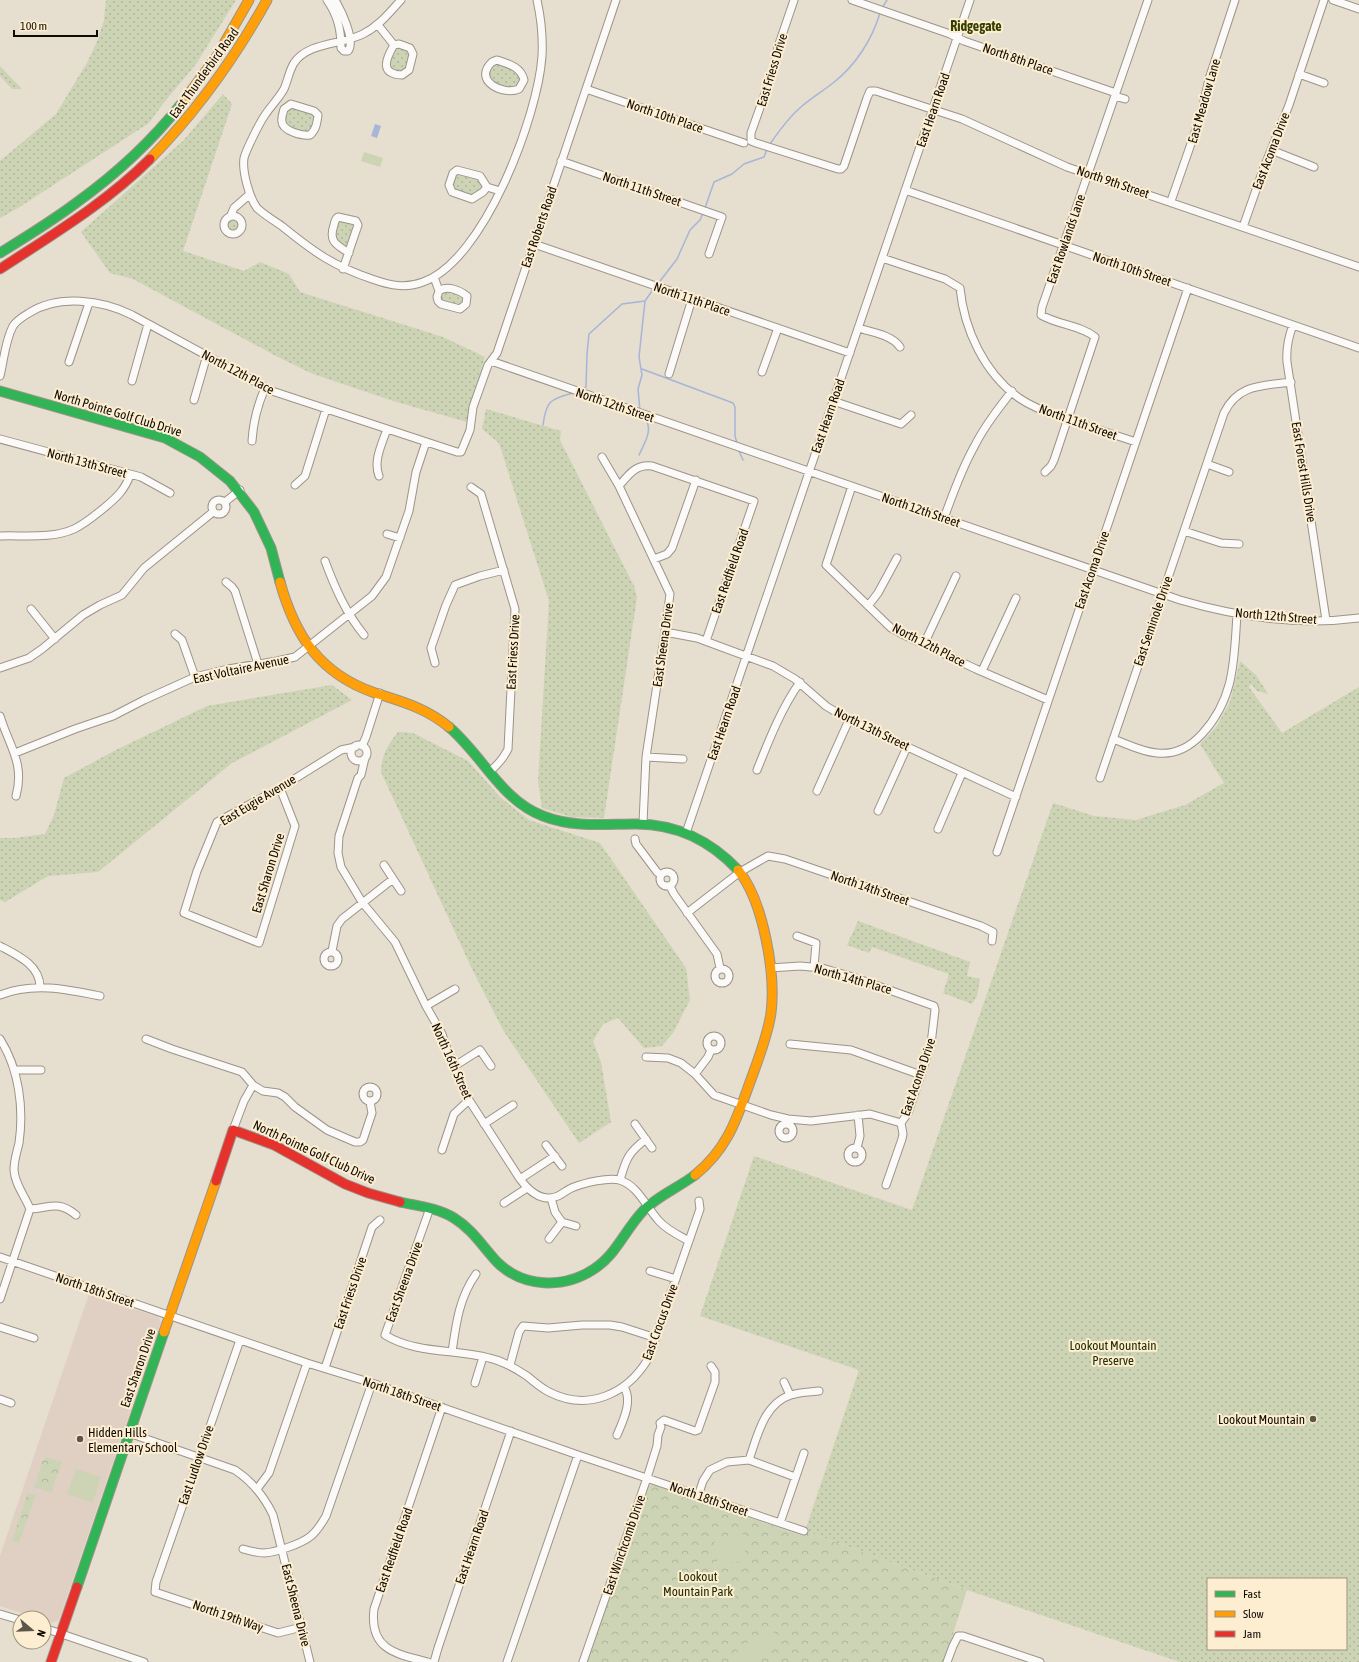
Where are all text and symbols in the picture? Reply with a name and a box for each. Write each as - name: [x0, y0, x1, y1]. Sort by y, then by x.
- scale bar: [14, 12, 97, 38]
- district label: Ridgegate: [950, 18, 1002, 34]
- text: 100 m: [20, 19, 47, 33]
- street label: East Thunderbird Road: [166, 25, 242, 121]
- street label: East Friess Drive: [754, 32, 790, 108]
- street label: North 8th Place: [981, 40, 1055, 78]
- street label: East Meadow Lane: [1185, 57, 1223, 145]
- street label: East Hearn Road: [913, 71, 953, 149]
- street label: North 10th Place: [625, 96, 705, 136]
- street label: East Acoma Drive: [1249, 110, 1293, 192]
- street label: North 9th Street: [1075, 163, 1152, 202]
- street label: North 11th Street: [601, 169, 683, 210]
- street label: East Roberts Road: [518, 184, 560, 270]
- street label: East Rowlands Lane: [1044, 192, 1088, 286]
- street label: North 10th Street: [1091, 249, 1173, 290]
- street label: North 11th Place: [652, 279, 732, 319]
- street label: North 12th Place: [199, 347, 277, 397]
- street label: East Hearn Road: [808, 377, 848, 455]
- street label: North 12th Street: [574, 385, 656, 426]
- street label: North Pointe Golf Club Drive: [52, 386, 184, 440]
- street label: North 11th Street: [1037, 401, 1119, 443]
- street label: East Forest Hills Drive: [1289, 421, 1319, 523]
- street label: North 13th Street: [46, 445, 129, 481]
- street label: North 12th Street: [880, 490, 962, 531]
- street label: East Redfield Road: [708, 527, 752, 615]
- street label: East Acoma Drive: [1072, 529, 1112, 611]
- street label: East Seminole Drive: [1131, 574, 1175, 668]
- street label: East Sheena Drive: [650, 602, 676, 688]
- street label: North 12th Street: [1235, 605, 1318, 627]
- street label: East Friess Drive: [504, 614, 522, 690]
- street label: North 12th Place: [890, 620, 968, 670]
- street label: East Voltaire Avenue: [192, 652, 290, 686]
- street label: East Hearn Road: [704, 684, 744, 762]
- street label: North 13th Street: [832, 704, 912, 754]
- street label: East Eugie Avenue: [217, 771, 299, 829]
- street label: East Sharon Drive: [249, 831, 287, 915]
- street label: North 14th Street: [829, 868, 911, 909]
- street label: North 14th Place: [813, 961, 894, 997]
- street label: North 16th Street: [428, 1021, 476, 1102]
- street label: East Acoma Drive: [898, 1036, 938, 1118]
- street label: North Pointe Golf Club Drive: [251, 1117, 377, 1187]
- street label: East Sheena Drive: [382, 1240, 426, 1324]
- street label: East Friess Drive: [331, 1255, 369, 1331]
- street label: North 18th Street: [54, 1270, 136, 1311]
- street label: East Crocus Drive: [639, 1282, 681, 1362]
- street label: East Sharon Drive: [117, 1326, 159, 1410]
- park label: Lookout Mountain Preserve: [1069, 1338, 1157, 1368]
- street label: North 18th Street: [361, 1374, 443, 1415]
- place label: Lookout Mountain: [1218, 1412, 1305, 1427]
- marker: Lookout Mountain: [1308, 1414, 1318, 1424]
- street label: East Ludlow Drive: [175, 1423, 217, 1507]
- place label: Hidden Hills Elementary School: [88, 1425, 178, 1455]
- marker: Hidden Hills Elementary School: [75, 1434, 85, 1444]
- street label: North 18th Street: [668, 1479, 750, 1520]
- street label: East Winchcomb Drive: [600, 1493, 648, 1597]
- street label: East Redfield Road: [372, 1506, 416, 1594]
- street label: East Hearn Road: [452, 1508, 492, 1586]
- street label: East Sheena Drive: [278, 1562, 314, 1648]
- park label: Lookout Mountain Park: [663, 1569, 733, 1599]
- legend: [1207, 1578, 1347, 1650]
- text: Fast: [1243, 1587, 1261, 1601]
- street label: North 19th Way: [191, 1597, 266, 1635]
- text: Slow: [1243, 1607, 1264, 1621]
- north arrow: [12, 1610, 52, 1650]
- text: Jam: [1243, 1627, 1261, 1641]
- text: N: [35, 1628, 48, 1638]

